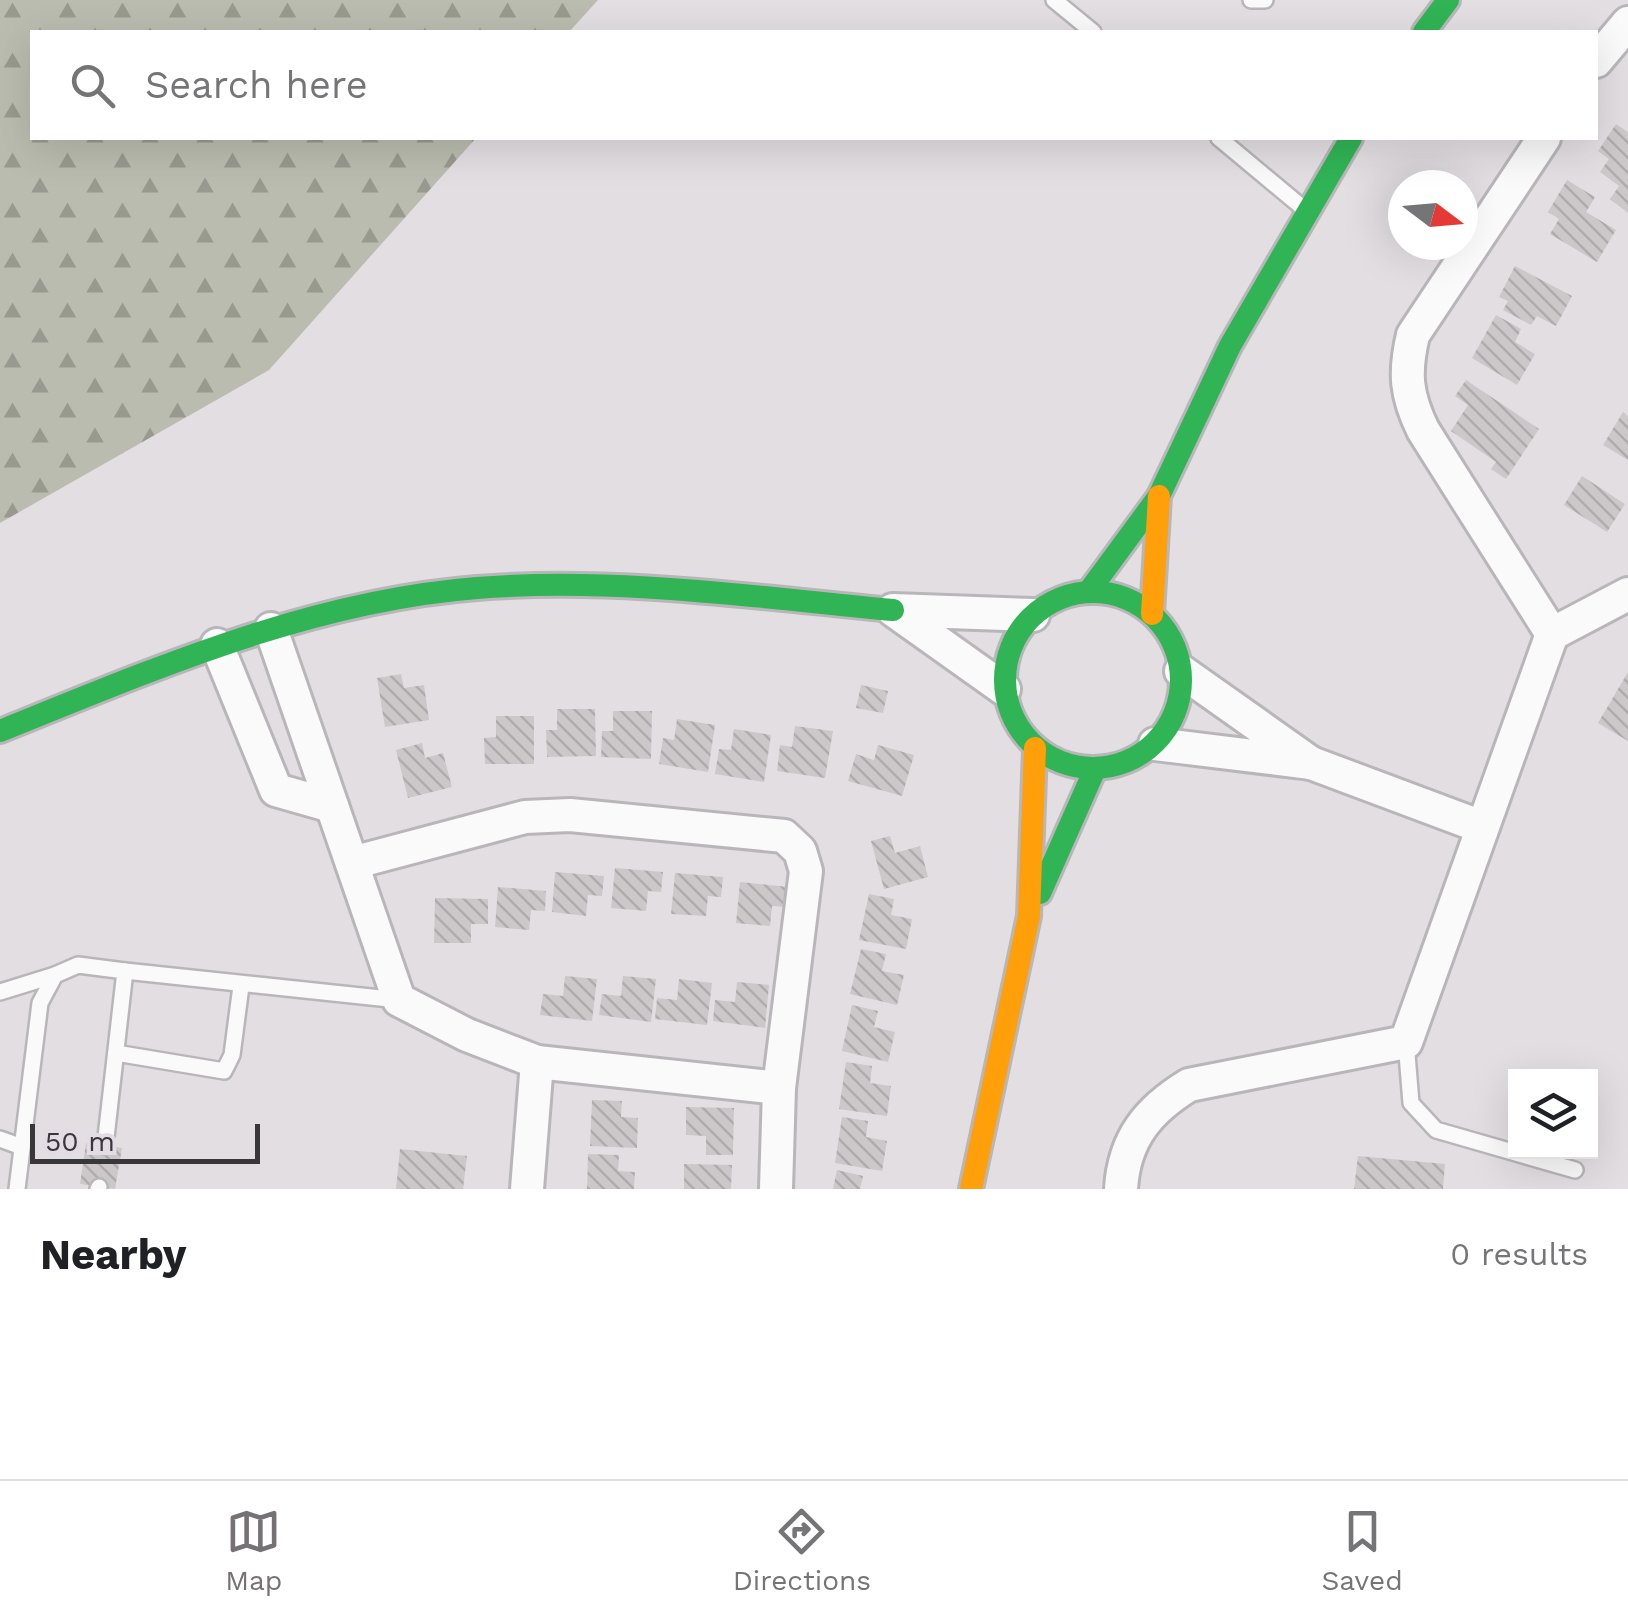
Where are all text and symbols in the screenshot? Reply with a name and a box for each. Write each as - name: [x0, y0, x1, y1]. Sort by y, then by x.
- search box: [30, 30, 1598, 140]
- icon: search: [65, 58, 120, 113]
- text: Search here: [145, 63, 368, 107]
- north arrow: [1388, 170, 1478, 260]
- map controls: [1508, 1069, 1598, 1159]
- button: layers: [1508, 1069, 1598, 1159]
- scale bar: [30, 1119, 260, 1164]
- text: 50 m: [45, 1125, 115, 1158]
- text: Nearby: [40, 1230, 187, 1279]
- text: 0 results: [1450, 1235, 1588, 1273]
- tab: Map: [225, 1504, 282, 1597]
- tab: Directions: [733, 1504, 871, 1597]
- tab: Saved: [1321, 1504, 1403, 1597]

